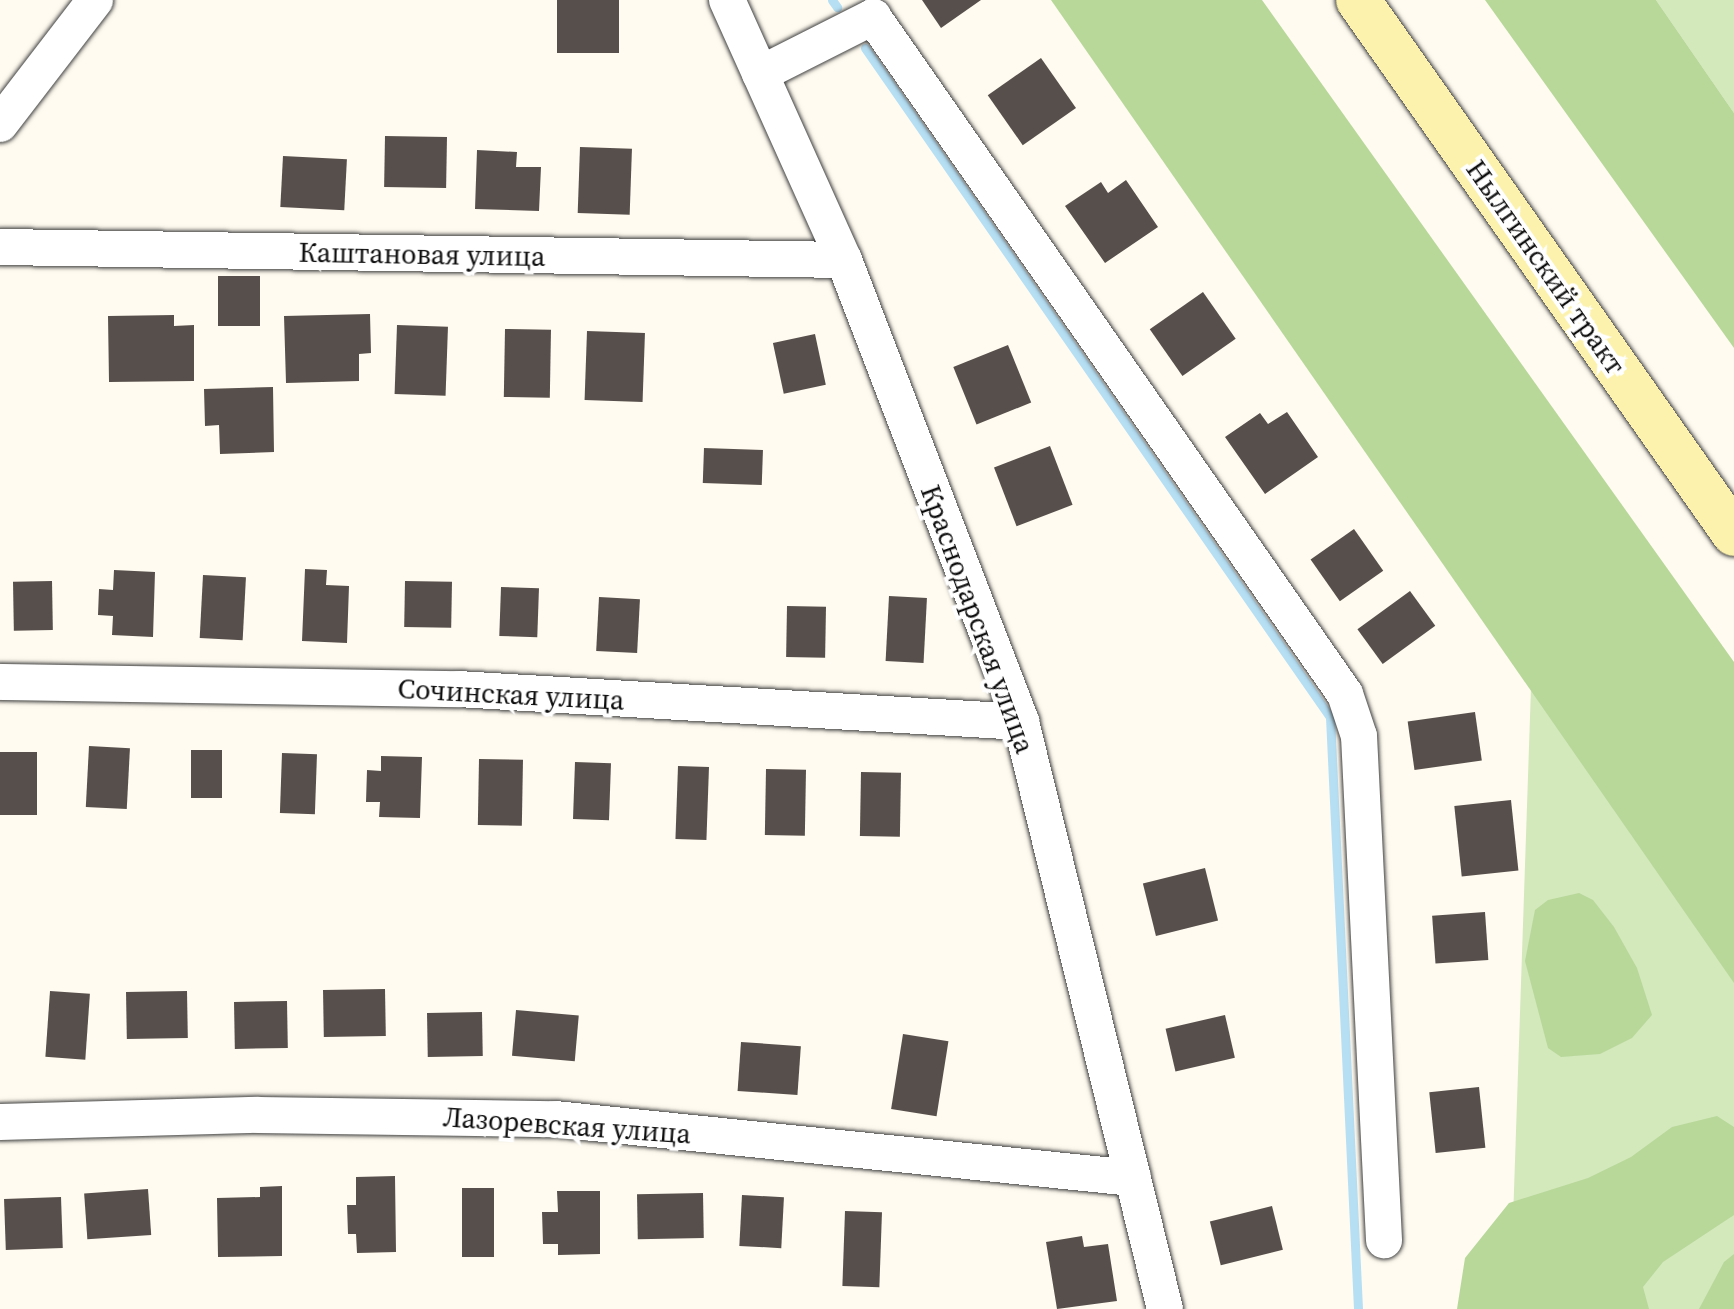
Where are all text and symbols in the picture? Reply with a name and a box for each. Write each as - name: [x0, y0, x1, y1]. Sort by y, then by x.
- street label: Нылгинский тракт: [1459, 153, 1633, 381]
- street label: Каштановая улица: [298, 235, 546, 273]
- street label: Краснодарская улица: [914, 480, 1042, 758]
- street label: Сочинская улица: [397, 671, 625, 717]
- street label: Лазоревская улица: [442, 1100, 692, 1150]

